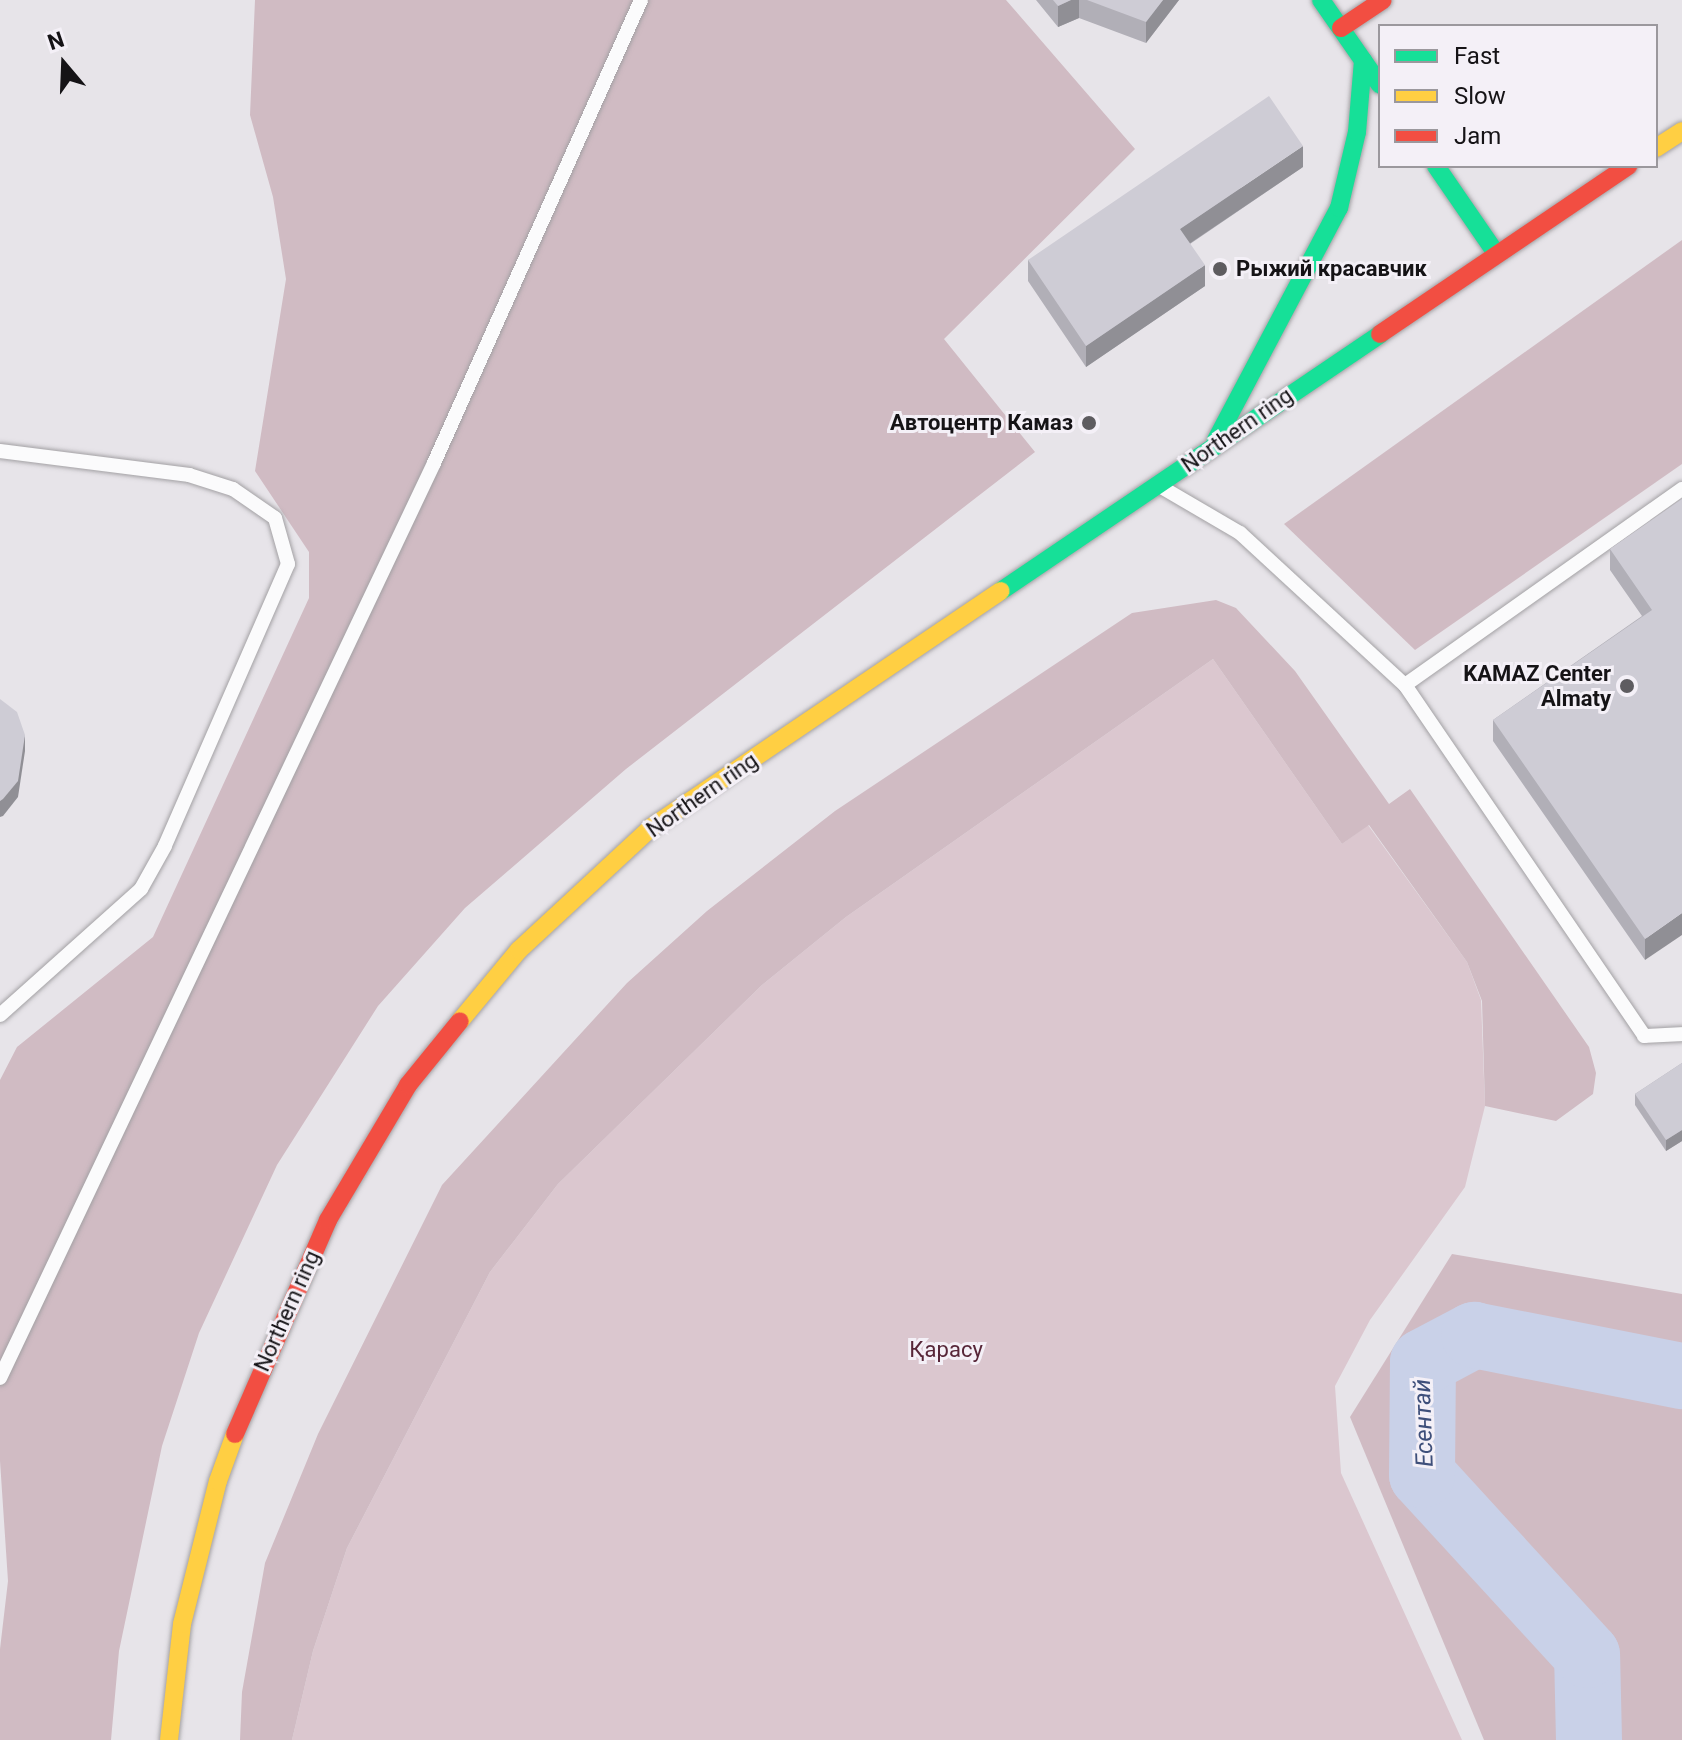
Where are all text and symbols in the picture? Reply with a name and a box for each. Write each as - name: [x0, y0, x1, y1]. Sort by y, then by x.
- north arrow: [24, 24, 104, 104]
- legend: [1378, 24, 1658, 168]
- text: N: [45, 26, 67, 55]
- text: Fast: [1454, 42, 1500, 70]
- text: Slow: [1454, 82, 1506, 110]
- text: Jam: [1454, 122, 1501, 150]
- place label: Рыжий красавчик: [1236, 256, 1427, 282]
- marker: Рыжий красавчик: [1211, 260, 1229, 278]
- street label: Northern ring: [1176, 382, 1298, 478]
- place label: Автоцентр Камаз: [890, 410, 1073, 436]
- marker: Автоцентр Камаз: [1080, 414, 1098, 432]
- place label: KAMAZ Center Almaty: [1463, 660, 1611, 712]
- marker: KAMAZ Center Almaty: [1618, 677, 1636, 695]
- street label: Northern ring: [641, 747, 763, 843]
- street label: Northern ring: [249, 1246, 325, 1376]
- park label: Қарасу: [909, 1337, 983, 1363]
- water label: Есентай: [1408, 1378, 1440, 1468]

